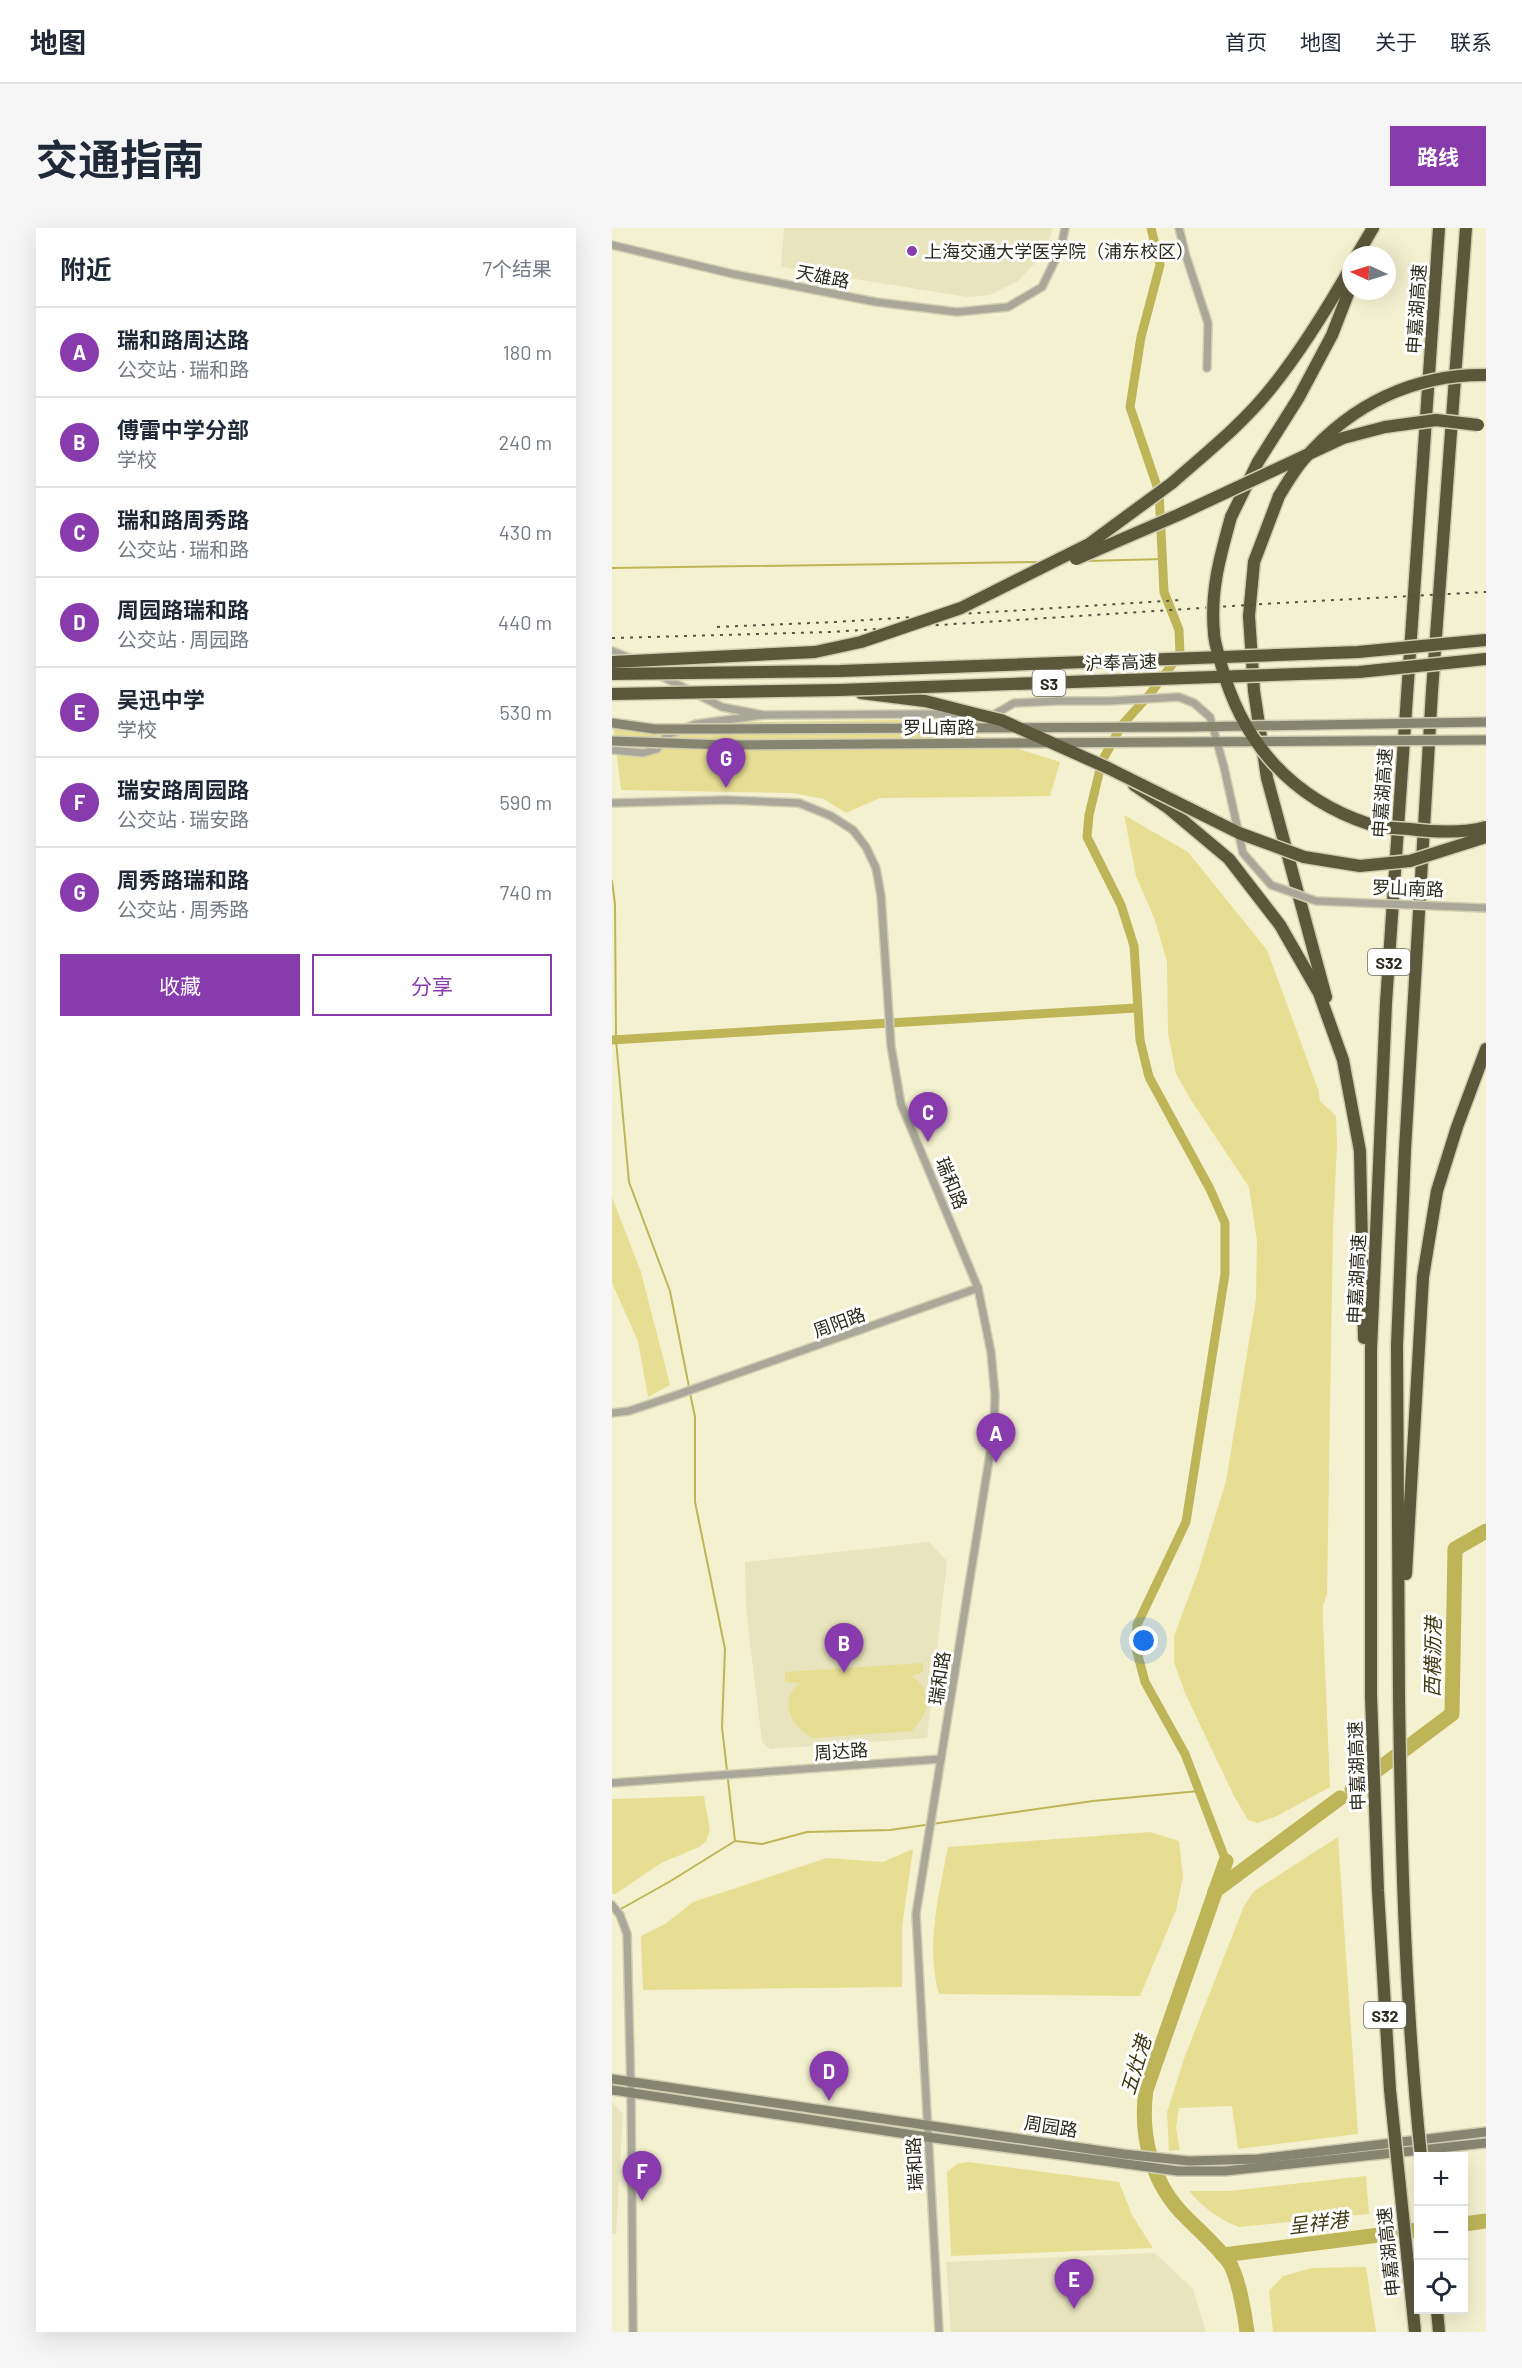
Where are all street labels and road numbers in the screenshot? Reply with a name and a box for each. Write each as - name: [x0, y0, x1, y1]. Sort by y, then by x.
- street label: 天雄路: [794, 260, 852, 292]
- street label: 申嘉湖高速: [1402, 263, 1430, 355]
- street label: 沪奉高速: [1085, 650, 1157, 674]
- road number: S3: [1032, 670, 1066, 696]
- street label: 罗山南路: [903, 716, 975, 738]
- street label: 申嘉湖高速: [1368, 747, 1396, 839]
- street label: 罗山南路: [1372, 876, 1444, 900]
- road number: S32: [1368, 949, 1410, 975]
- street label: 瑞和路: [932, 1154, 972, 1212]
- street label: 申嘉湖高速: [1343, 1233, 1369, 1325]
- street label: 周阳路: [810, 1302, 868, 1342]
- street label: 瑞和路: [924, 1650, 954, 1706]
- street label: 申嘉湖高速: [1343, 1721, 1369, 1811]
- street label: 周达路: [813, 1738, 869, 1764]
- road number: S32: [1364, 2002, 1406, 2028]
- street label: 周园路: [1023, 2111, 1079, 2141]
- street label: 瑞和路: [902, 2136, 926, 2192]
- street label: 申嘉湖高速: [1372, 2206, 1404, 2298]

